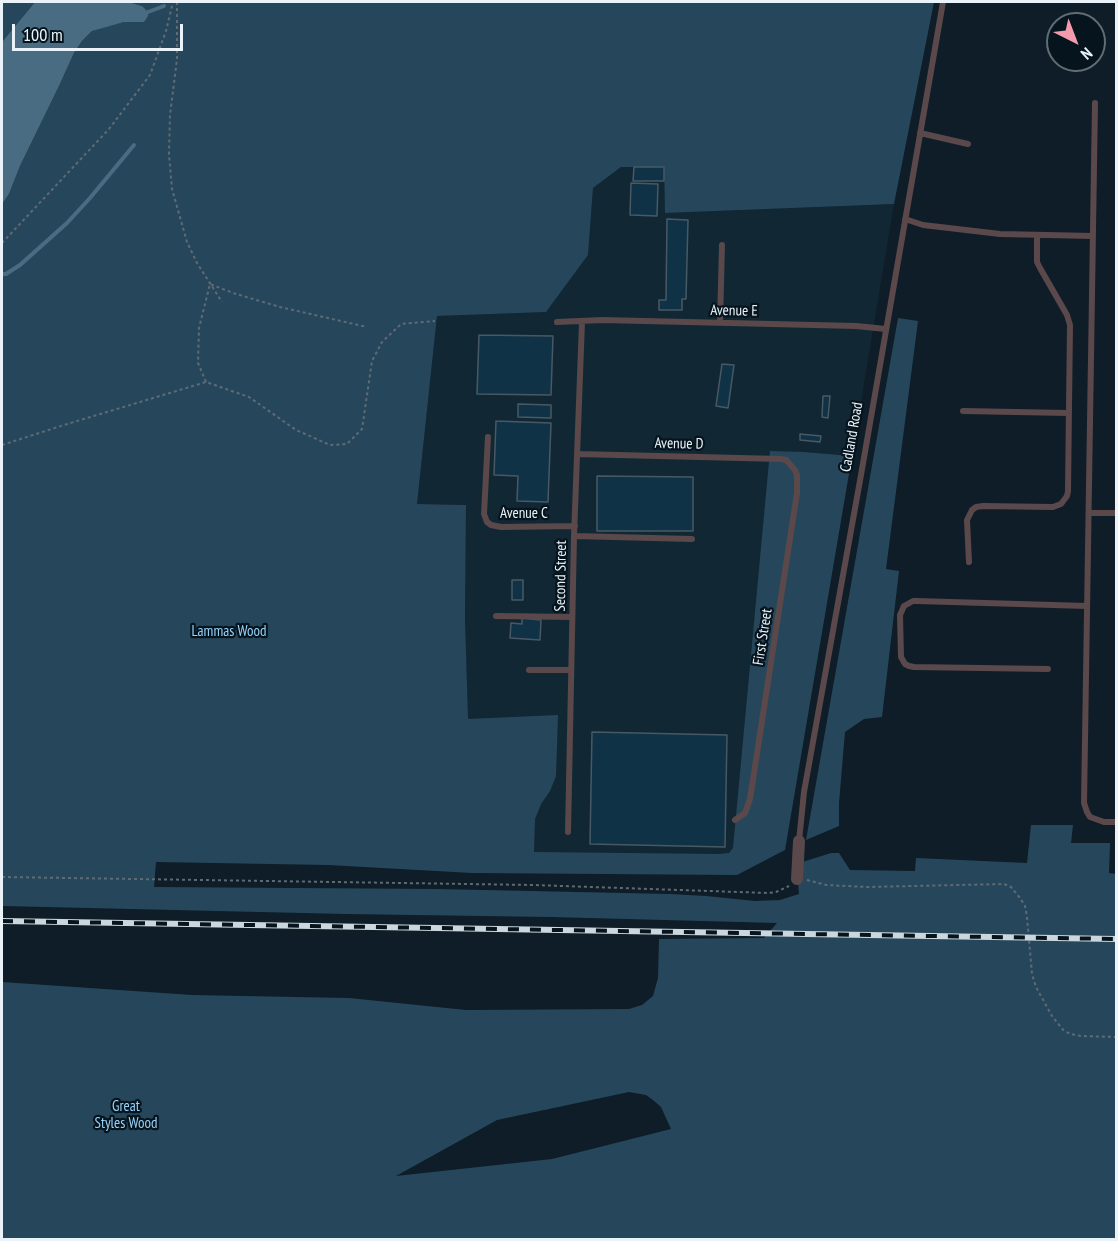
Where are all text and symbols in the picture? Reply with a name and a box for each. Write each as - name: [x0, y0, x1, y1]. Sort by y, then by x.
- scale bar: [15, 12, 186, 50]
- north arrow: [1046, 12, 1106, 72]
- text: 100 m: [23, 23, 63, 46]
- text: N: [1077, 44, 1097, 64]
- street label: Avenue E: [710, 302, 758, 320]
- street label: Cadland Road: [837, 401, 867, 473]
- street label: Avenue D: [654, 435, 704, 453]
- street label: Avenue C: [500, 505, 548, 523]
- street label: Second Street: [551, 540, 571, 612]
- street label: First Street: [750, 607, 776, 667]
- park label: Lammas Wood: [192, 623, 266, 641]
- park label: Great Styles Wood: [94, 1098, 158, 1133]

